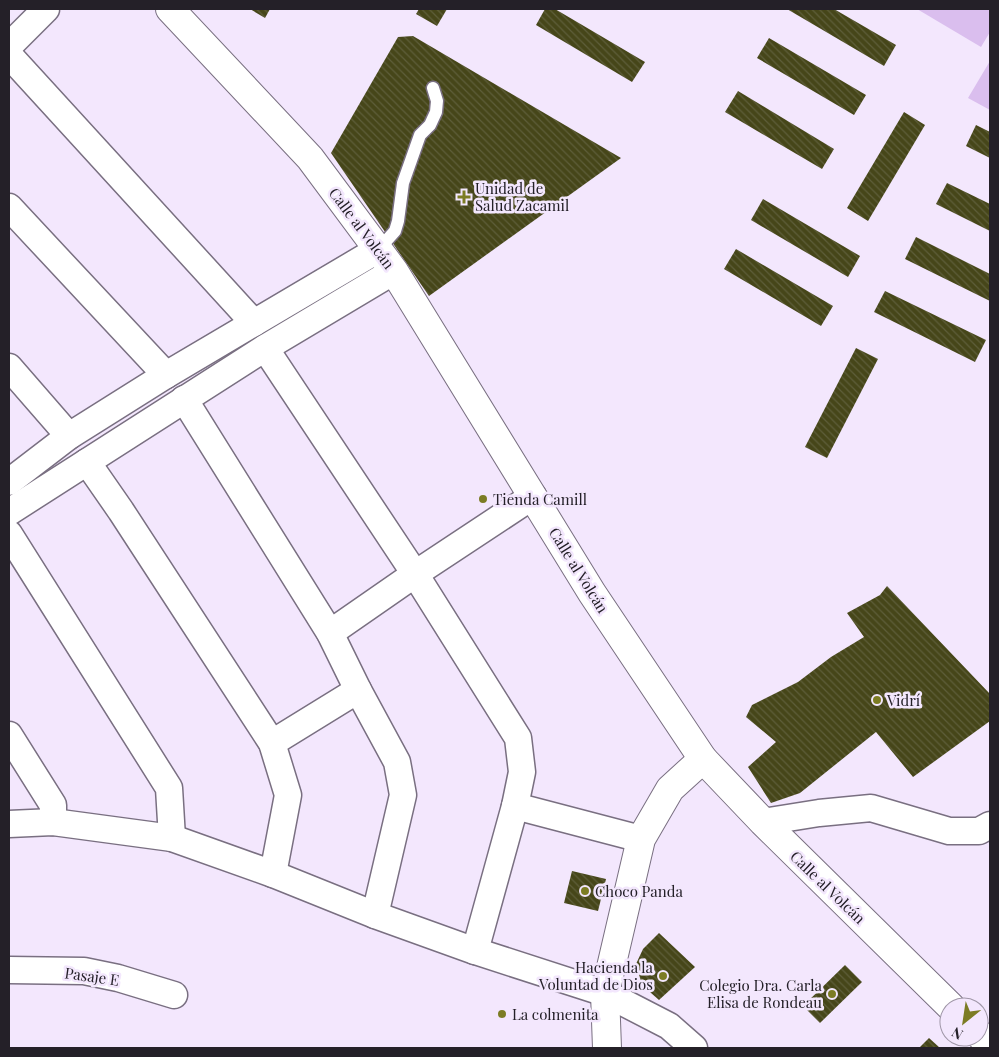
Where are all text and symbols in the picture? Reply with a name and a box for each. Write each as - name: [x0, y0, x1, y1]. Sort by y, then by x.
- place label: Unidad de Salud Zacamil: [475, 178, 569, 215]
- street label: Calle al Volcán: [325, 183, 399, 273]
- marker: Unidad de Salud Zacamil: [457, 190, 471, 204]
- place label: Tienda Camill: [493, 489, 587, 509]
- marker: Tienda Camill: [477, 493, 489, 505]
- street label: Calle al Volcán: [545, 524, 613, 616]
- place label: Vidrí: [886, 690, 921, 710]
- marker: Vidrí: [871, 694, 883, 706]
- street label: Calle al Volcán: [786, 846, 870, 928]
- place label: Choco Panda: [595, 881, 683, 901]
- marker: Choco Panda: [579, 885, 591, 897]
- place label: Hacienda la Voluntad de Dios: [538, 957, 654, 994]
- street label: Pasaje E: [63, 962, 121, 990]
- marker: Hacienda la Voluntad de Dios: [657, 970, 669, 982]
- place label: Colegio Dra. Carla Elisa de Rondeau: [699, 975, 823, 1012]
- marker: Colegio Dra. Carla Elisa de Rondeau: [826, 988, 838, 1000]
- north arrow: [939, 997, 989, 1047]
- place label: La colmenita: [512, 1004, 599, 1024]
- marker: La colmenita: [496, 1008, 508, 1020]
- text: N: [948, 1023, 966, 1044]

